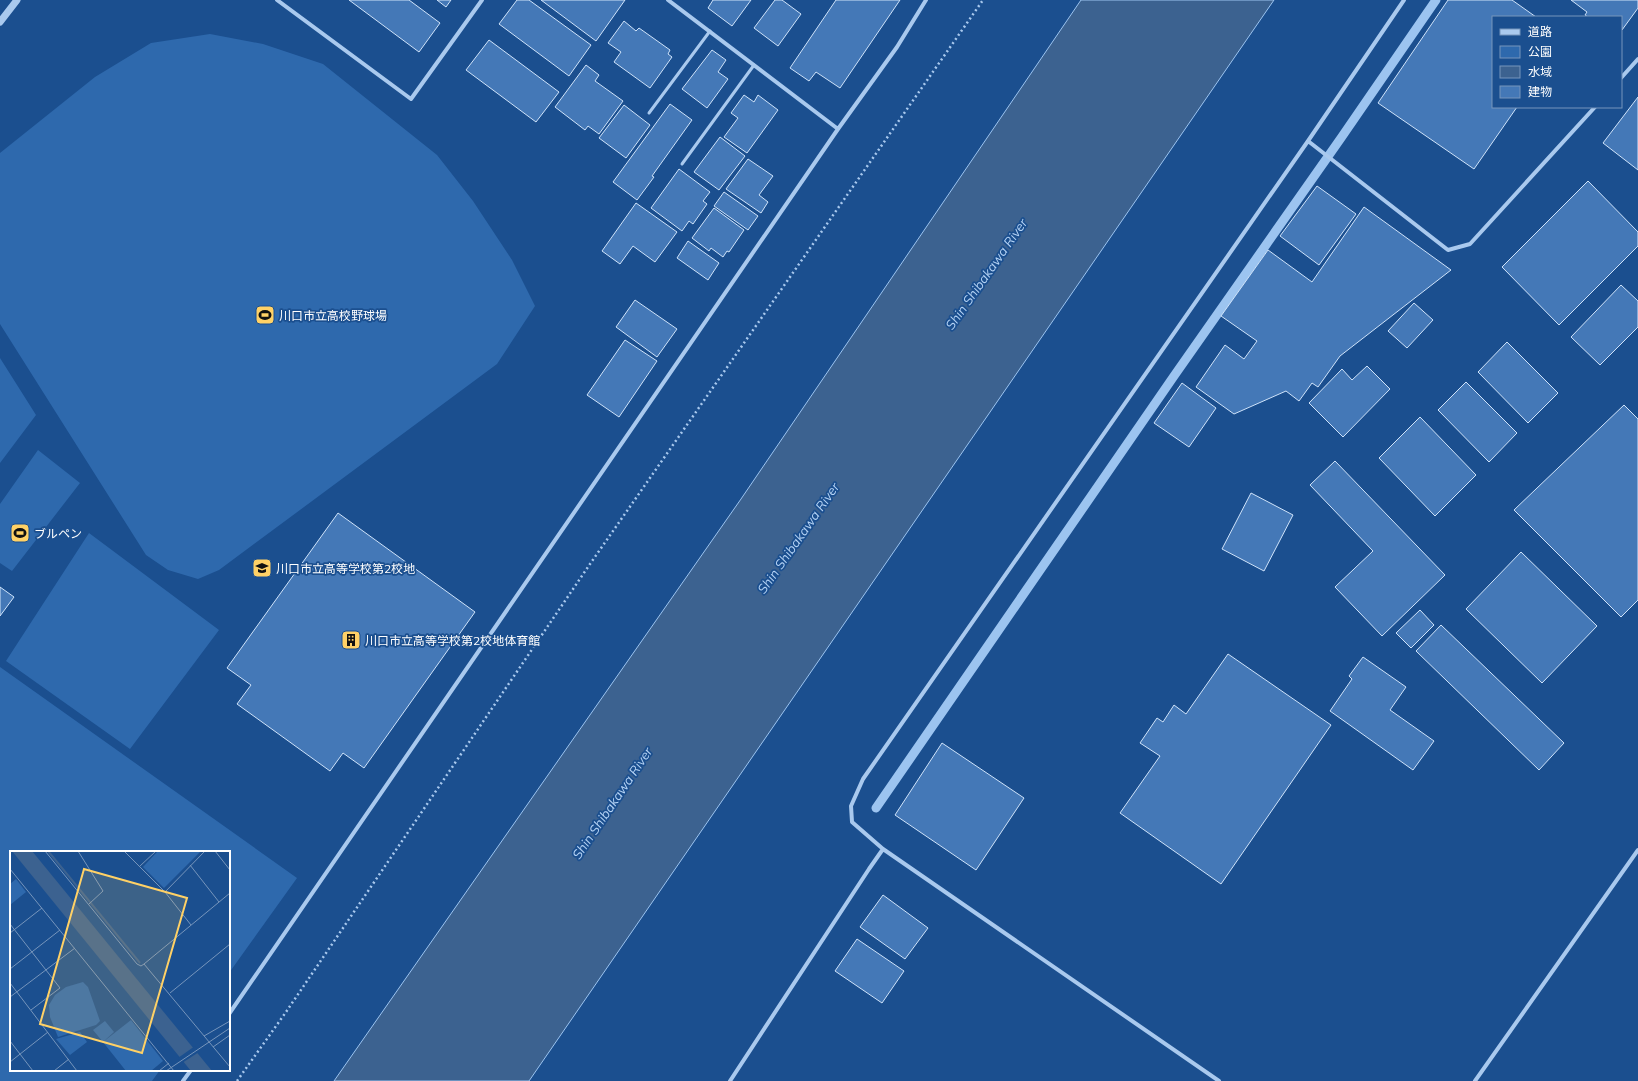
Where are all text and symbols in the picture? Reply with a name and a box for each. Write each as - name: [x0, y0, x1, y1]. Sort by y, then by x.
- legend: [1492, 16, 1622, 108]
- text: 道路: [1528, 24, 1552, 39]
- text: 公園: [1528, 44, 1552, 59]
- text: 水域: [1528, 64, 1552, 79]
- text: 建物: [1528, 84, 1552, 99]
- water label: Shin Shibakawa River: [942, 214, 1031, 333]
- sports icon: 川口市立高校野球場: [254, 304, 276, 326]
- place label: 川口市立高校野球場: [279, 308, 387, 323]
- water label: Shin Shibakawa River: [754, 478, 843, 597]
- sports icon: ブルペン: [9, 522, 31, 544]
- place label: ブルペン: [34, 526, 82, 541]
- school or university icon: 川口市立高等学校第2校地: [251, 557, 273, 579]
- place label: 川口市立高等学校第2校地: [276, 561, 415, 576]
- building icon: 川口市立高等学校第2校地体育館: [340, 629, 362, 651]
- place label: 川口市立高等学校第2校地体育館: [365, 633, 540, 648]
- water label: Shin Shibakawa River: [569, 743, 656, 862]
- inset map: [10, 851, 230, 1071]

